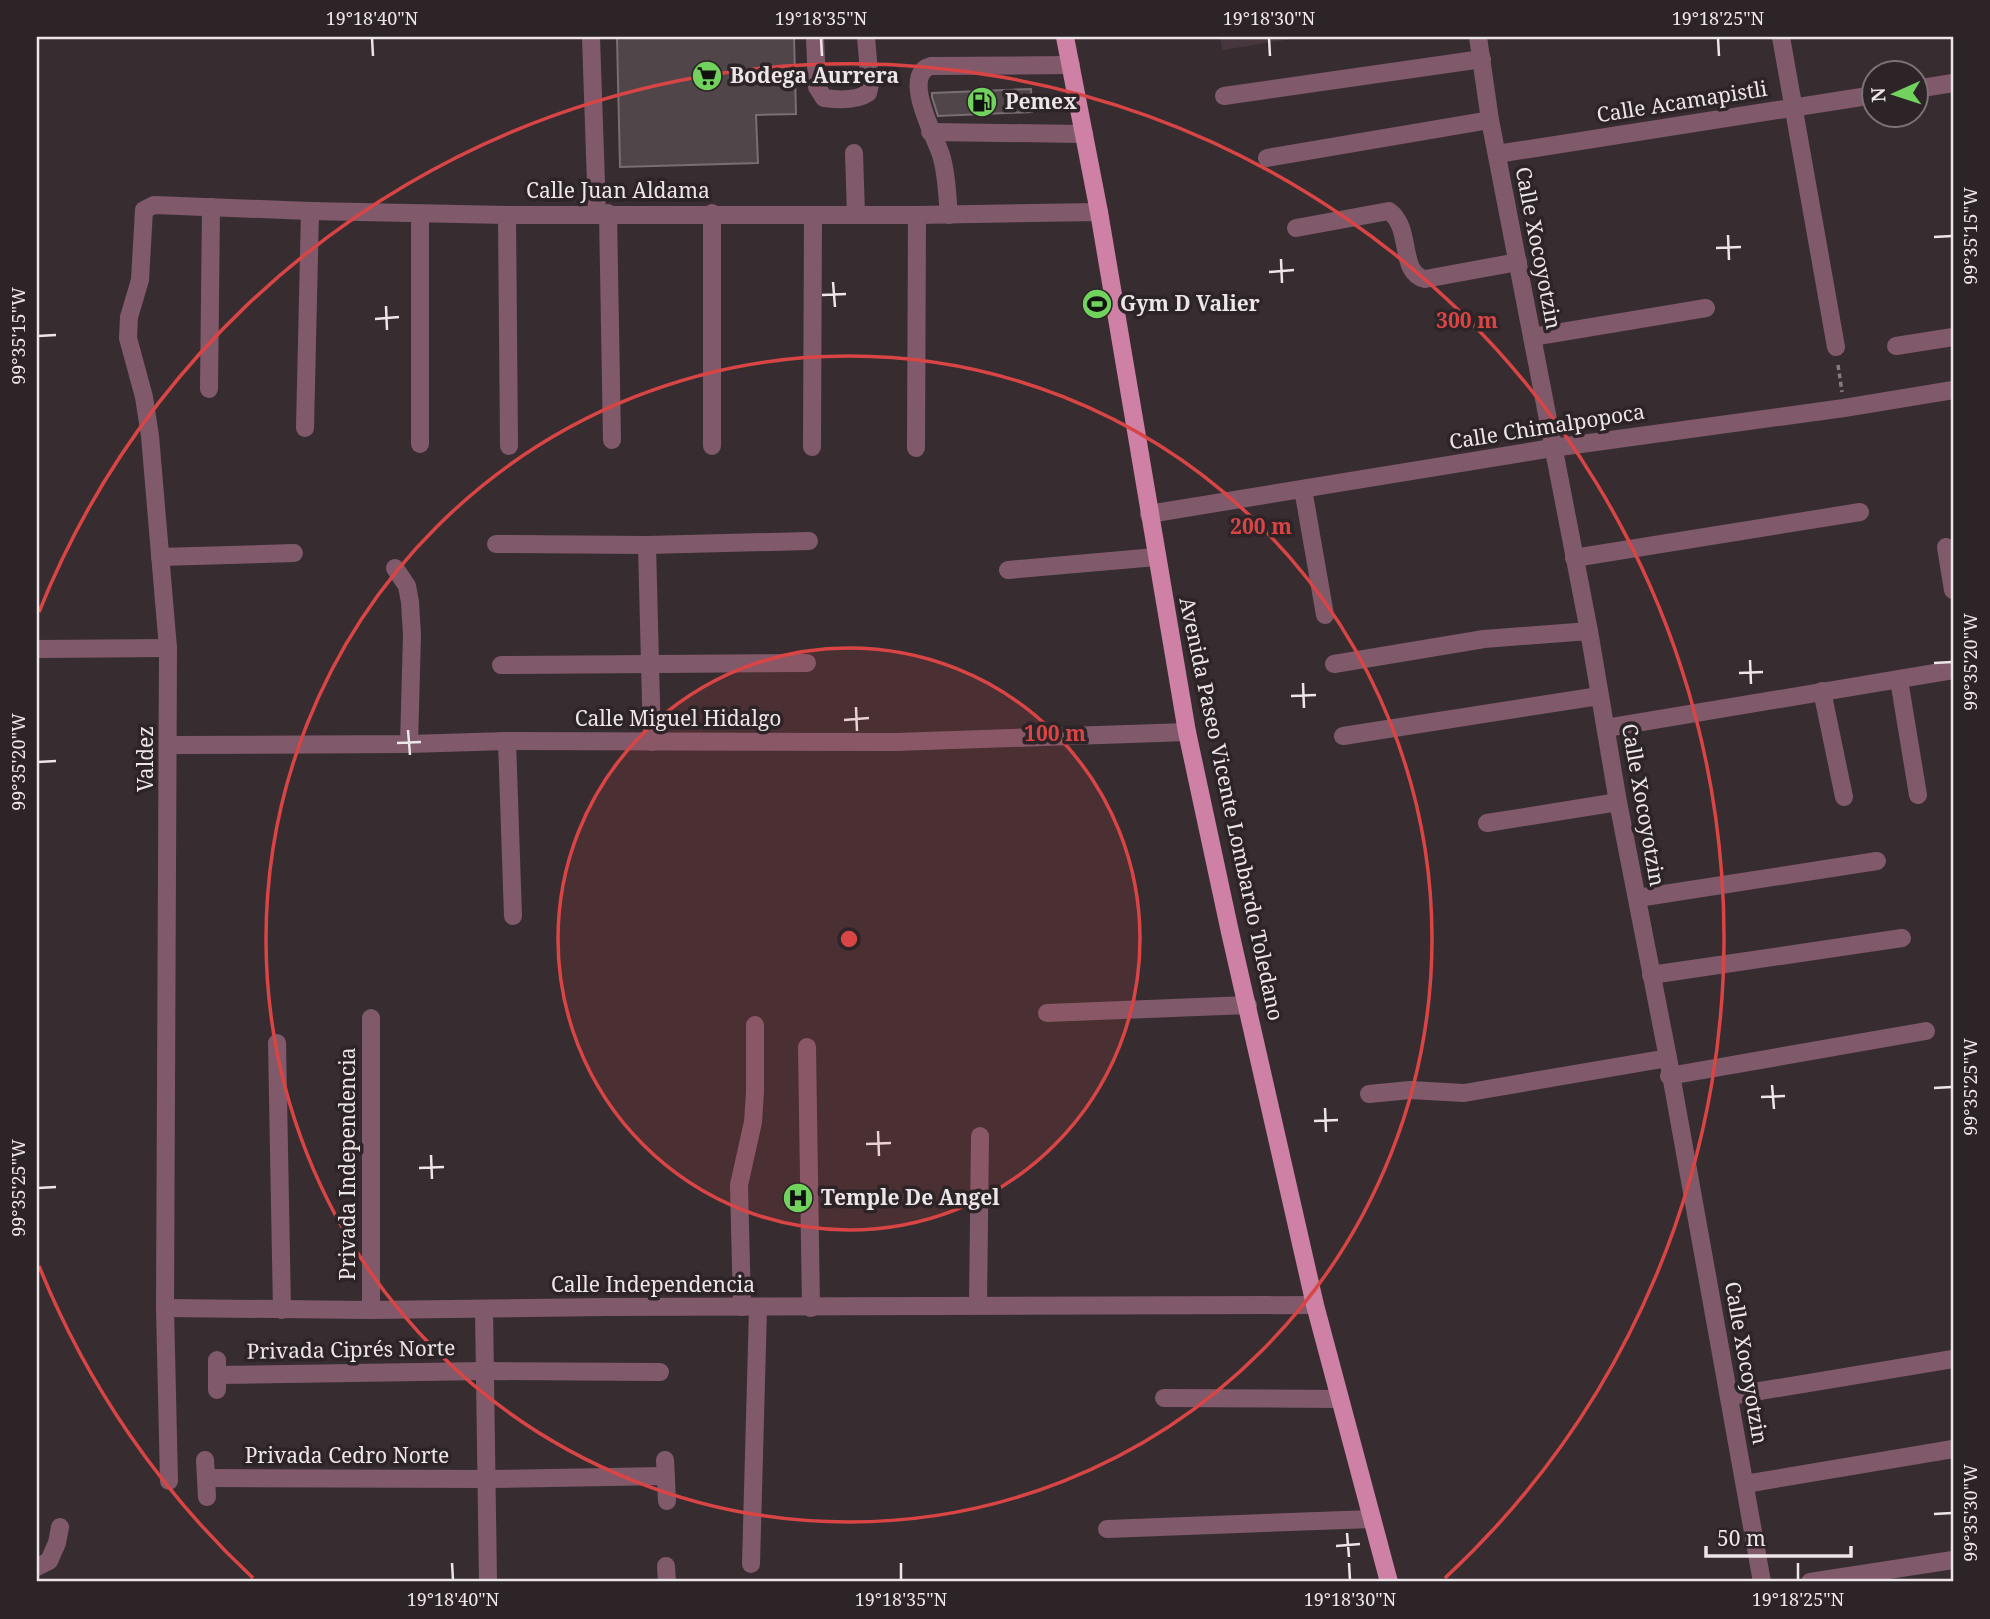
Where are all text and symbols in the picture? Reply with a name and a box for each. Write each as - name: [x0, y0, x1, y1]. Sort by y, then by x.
- text: 19°18'40"N: [326, 6, 419, 30]
- text: 19°18'35"N: [775, 6, 868, 30]
- text: 19°18'30"N: [1223, 6, 1316, 30]
- text: 19°18'25"N: [1672, 6, 1765, 30]
- supermarket icon: Bodega Aurrera: [690, 59, 724, 93]
- north arrow: [1860, 60, 1930, 130]
- place label: Bodega Aurrera: [730, 61, 899, 89]
- street label: Calle Acamapistli: [1595, 74, 1769, 128]
- fuel station icon: Pemex: [965, 85, 999, 119]
- place label: Pemex: [1005, 87, 1077, 115]
- text: N: [1865, 87, 1891, 103]
- street label: Calle Xocoyotzin: [1510, 164, 1568, 331]
- street label: Calle Juan Aldama: [526, 176, 710, 204]
- text: 99°35'15"W: [1958, 187, 1982, 285]
- text: 99°35'15"W: [6, 287, 30, 385]
- sports icon: Gym D Valier: [1080, 287, 1114, 321]
- place label: Gym D Valier: [1120, 289, 1260, 317]
- text: 300 m: [1436, 306, 1498, 334]
- street label: Calle Chimalpopoca: [1447, 397, 1647, 455]
- text: 200 m: [1230, 512, 1292, 540]
- street label: Avenida Paseo Vicente Lombardo Toledano: [1173, 594, 1291, 1023]
- text: 99°35'20"W: [1958, 613, 1982, 711]
- street label: Calle Miguel Hidalgo: [575, 704, 781, 732]
- text: 99°35'20"W: [6, 713, 30, 811]
- text: 100 m: [1024, 719, 1086, 747]
- street label: Calle Xocoyotzin: [1616, 721, 1672, 888]
- street label: Valdez: [131, 726, 159, 792]
- centre of rings: [837, 927, 861, 951]
- text: 99°35'25"W: [1958, 1038, 1982, 1136]
- street label: Privada Independencia: [333, 1047, 361, 1281]
- text: 99°35'25"W: [6, 1139, 30, 1237]
- hospital icon: Temple De Angel: [781, 1181, 815, 1215]
- place label: Temple De Angel: [821, 1183, 1000, 1211]
- street label: Calle Independencia: [551, 1270, 755, 1298]
- street label: Calle Xocoyotzin: [1719, 1279, 1775, 1446]
- street label: Privada Ciprés Norte: [246, 1333, 456, 1365]
- street label: Privada Cedro Norte: [245, 1441, 449, 1469]
- text: 99°35'30"W: [1958, 1464, 1982, 1562]
- scale bar: [1706, 1514, 1852, 1558]
- text: 50 m: [1717, 1524, 1766, 1552]
- text: 19°18'40"N: [407, 1587, 500, 1611]
- text: 19°18'35"N: [855, 1587, 948, 1611]
- text: 19°18'30"N: [1304, 1587, 1397, 1611]
- text: 19°18'25"N: [1752, 1587, 1845, 1611]

